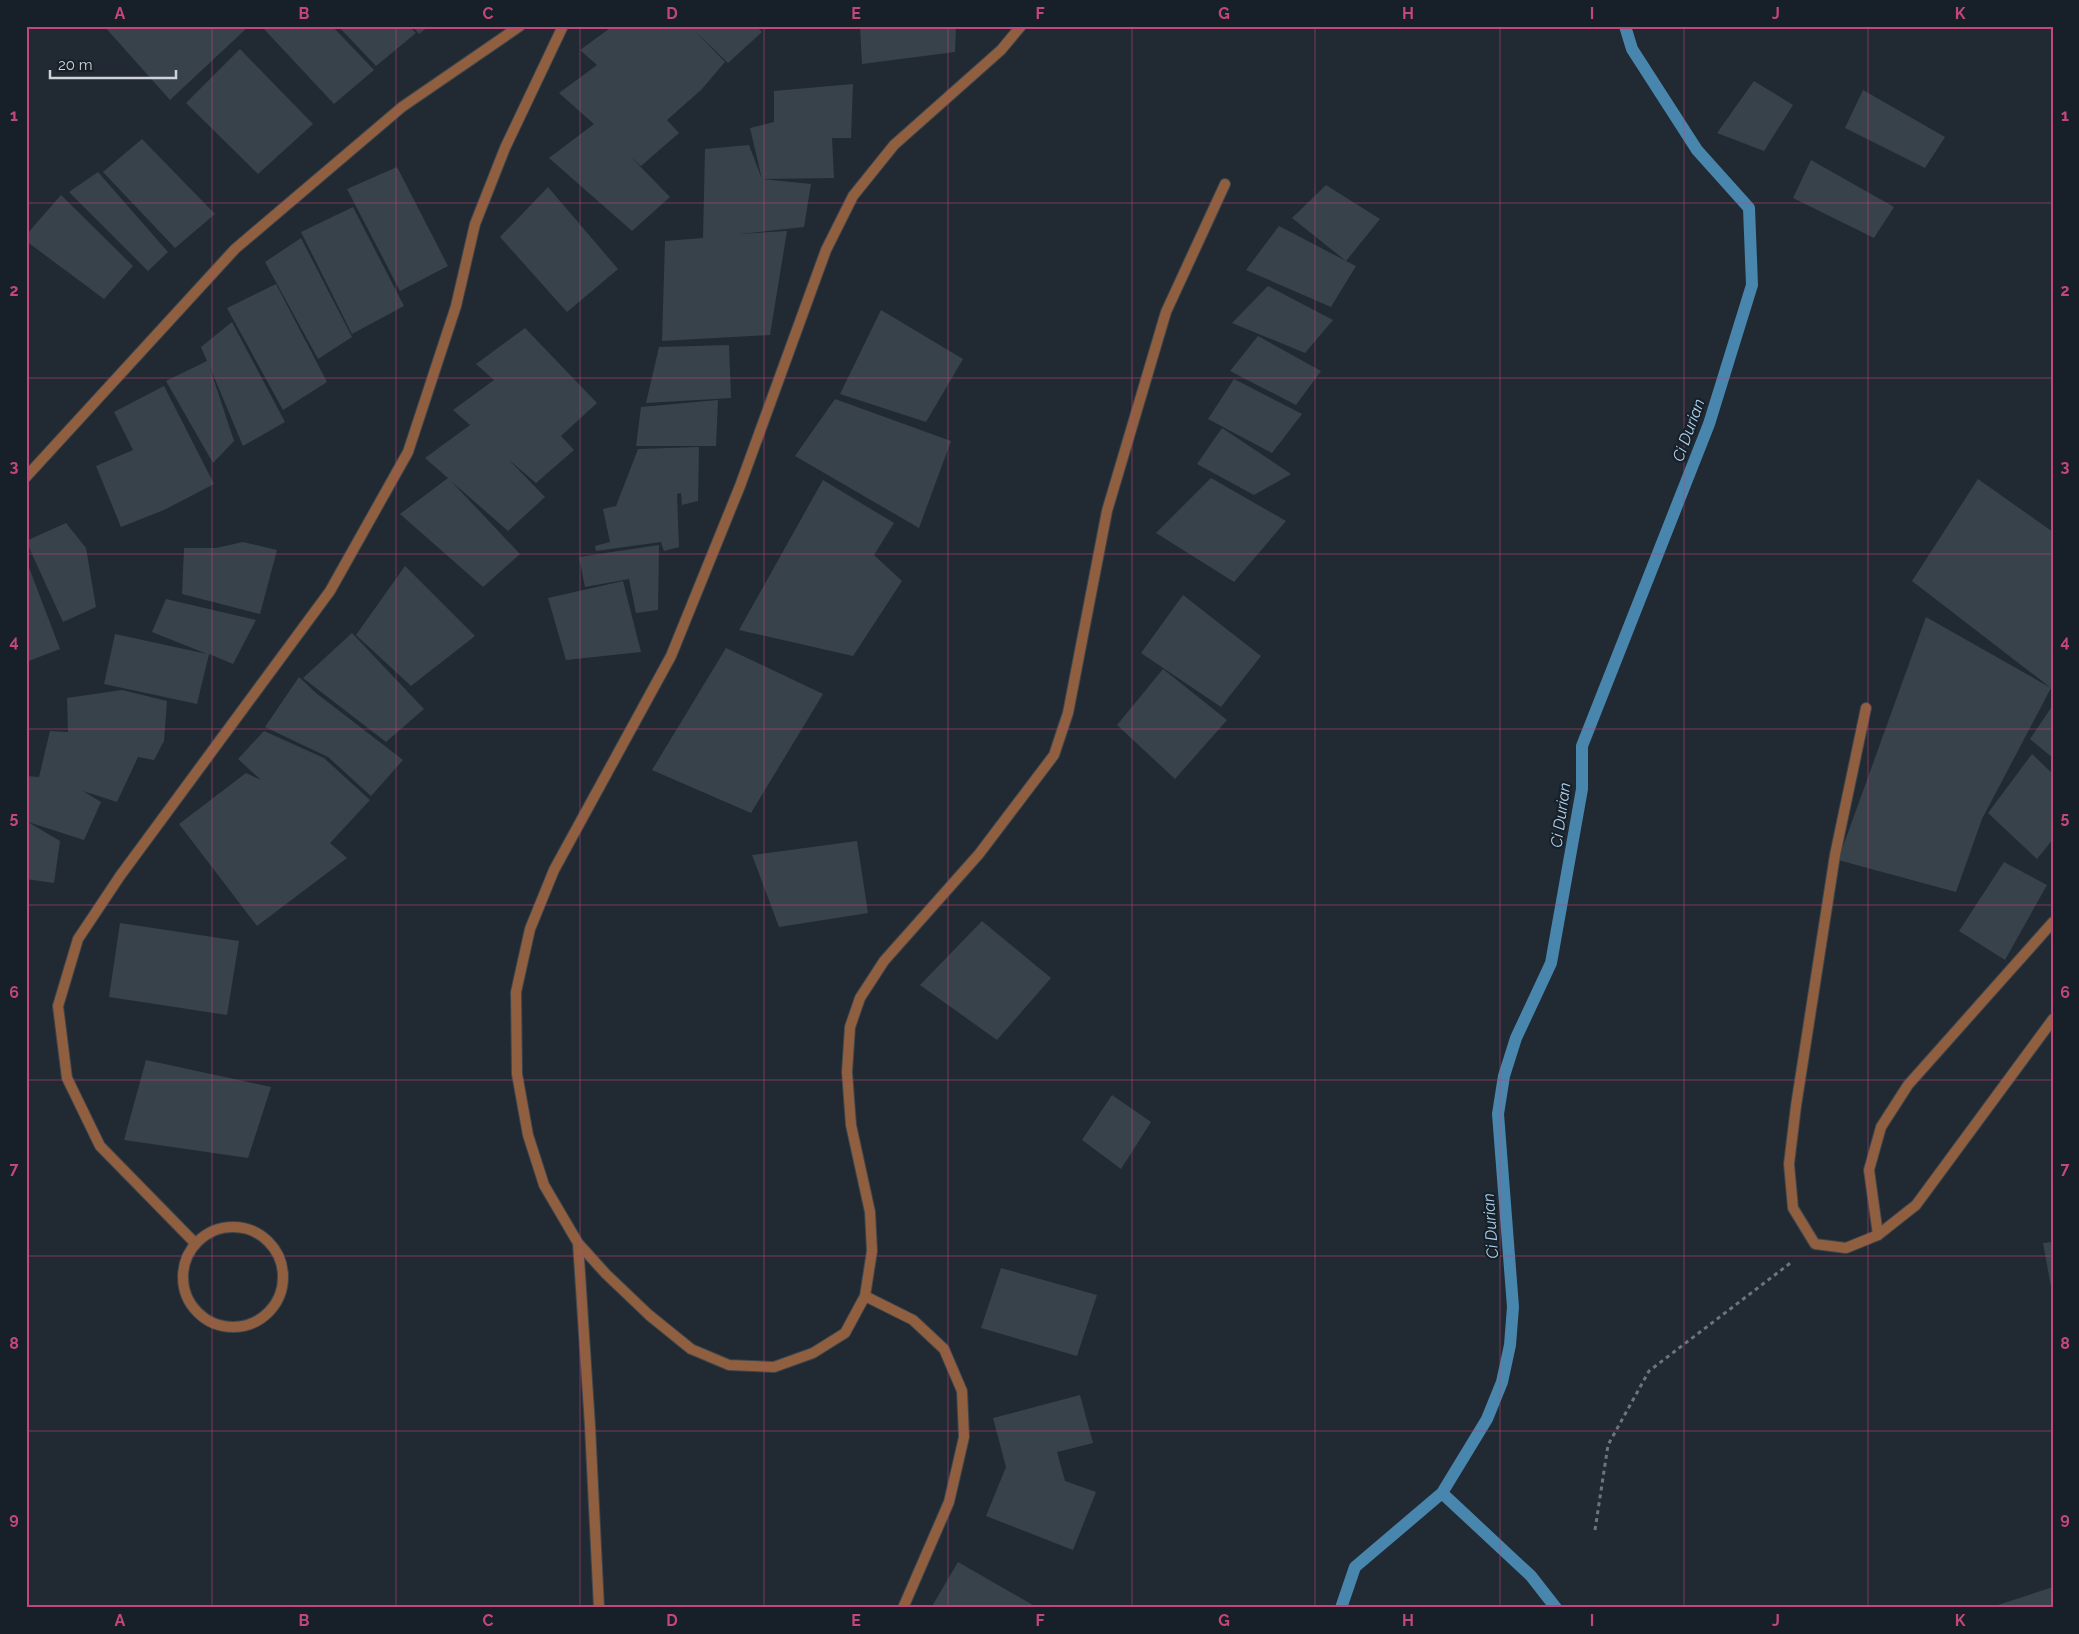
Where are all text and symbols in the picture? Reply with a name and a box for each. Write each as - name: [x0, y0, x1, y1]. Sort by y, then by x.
- text: A: [115, 4, 126, 23]
- text: B: [299, 4, 310, 23]
- text: C: [483, 4, 494, 23]
- text: D: [666, 4, 678, 23]
- text: E: [851, 4, 861, 23]
- text: F: [1035, 4, 1045, 23]
- text: G: [1218, 4, 1230, 23]
- text: H: [1402, 4, 1414, 23]
- text: I: [1590, 4, 1594, 23]
- text: J: [1772, 4, 1780, 23]
- text: K: [1955, 4, 1966, 23]
- scale bar: [50, 48, 176, 80]
- text: 20 m: [58, 56, 93, 74]
- text: 1: [10, 106, 18, 125]
- text: 1: [2061, 106, 2069, 125]
- text: 2: [9, 281, 19, 300]
- text: 2: [2060, 281, 2070, 300]
- water label: Ci Durian: [1668, 396, 1709, 464]
- text: 3: [10, 457, 19, 476]
- text: 3: [2061, 457, 2070, 476]
- text: 4: [9, 632, 19, 651]
- text: 4: [2060, 632, 2070, 651]
- water label: Ci Durian: [1547, 781, 1574, 849]
- text: 5: [10, 808, 19, 827]
- text: 5: [2061, 808, 2070, 827]
- text: 6: [9, 983, 19, 1002]
- text: 6: [2060, 983, 2070, 1002]
- text: 7: [10, 1159, 19, 1178]
- text: 7: [2061, 1159, 2070, 1178]
- water label: Ci Durian: [1479, 1193, 1502, 1259]
- text: 8: [9, 1334, 19, 1353]
- text: 8: [2060, 1334, 2070, 1353]
- text: 9: [9, 1509, 19, 1528]
- text: 9: [2060, 1509, 2070, 1528]
- text: A: [115, 1611, 126, 1630]
- text: B: [299, 1611, 310, 1630]
- text: C: [483, 1611, 494, 1630]
- text: D: [666, 1611, 678, 1630]
- text: E: [851, 1611, 861, 1630]
- text: F: [1035, 1611, 1045, 1630]
- text: G: [1218, 1611, 1230, 1630]
- text: H: [1402, 1611, 1414, 1630]
- text: I: [1590, 1611, 1594, 1630]
- text: J: [1772, 1611, 1780, 1630]
- text: K: [1955, 1611, 1966, 1630]

